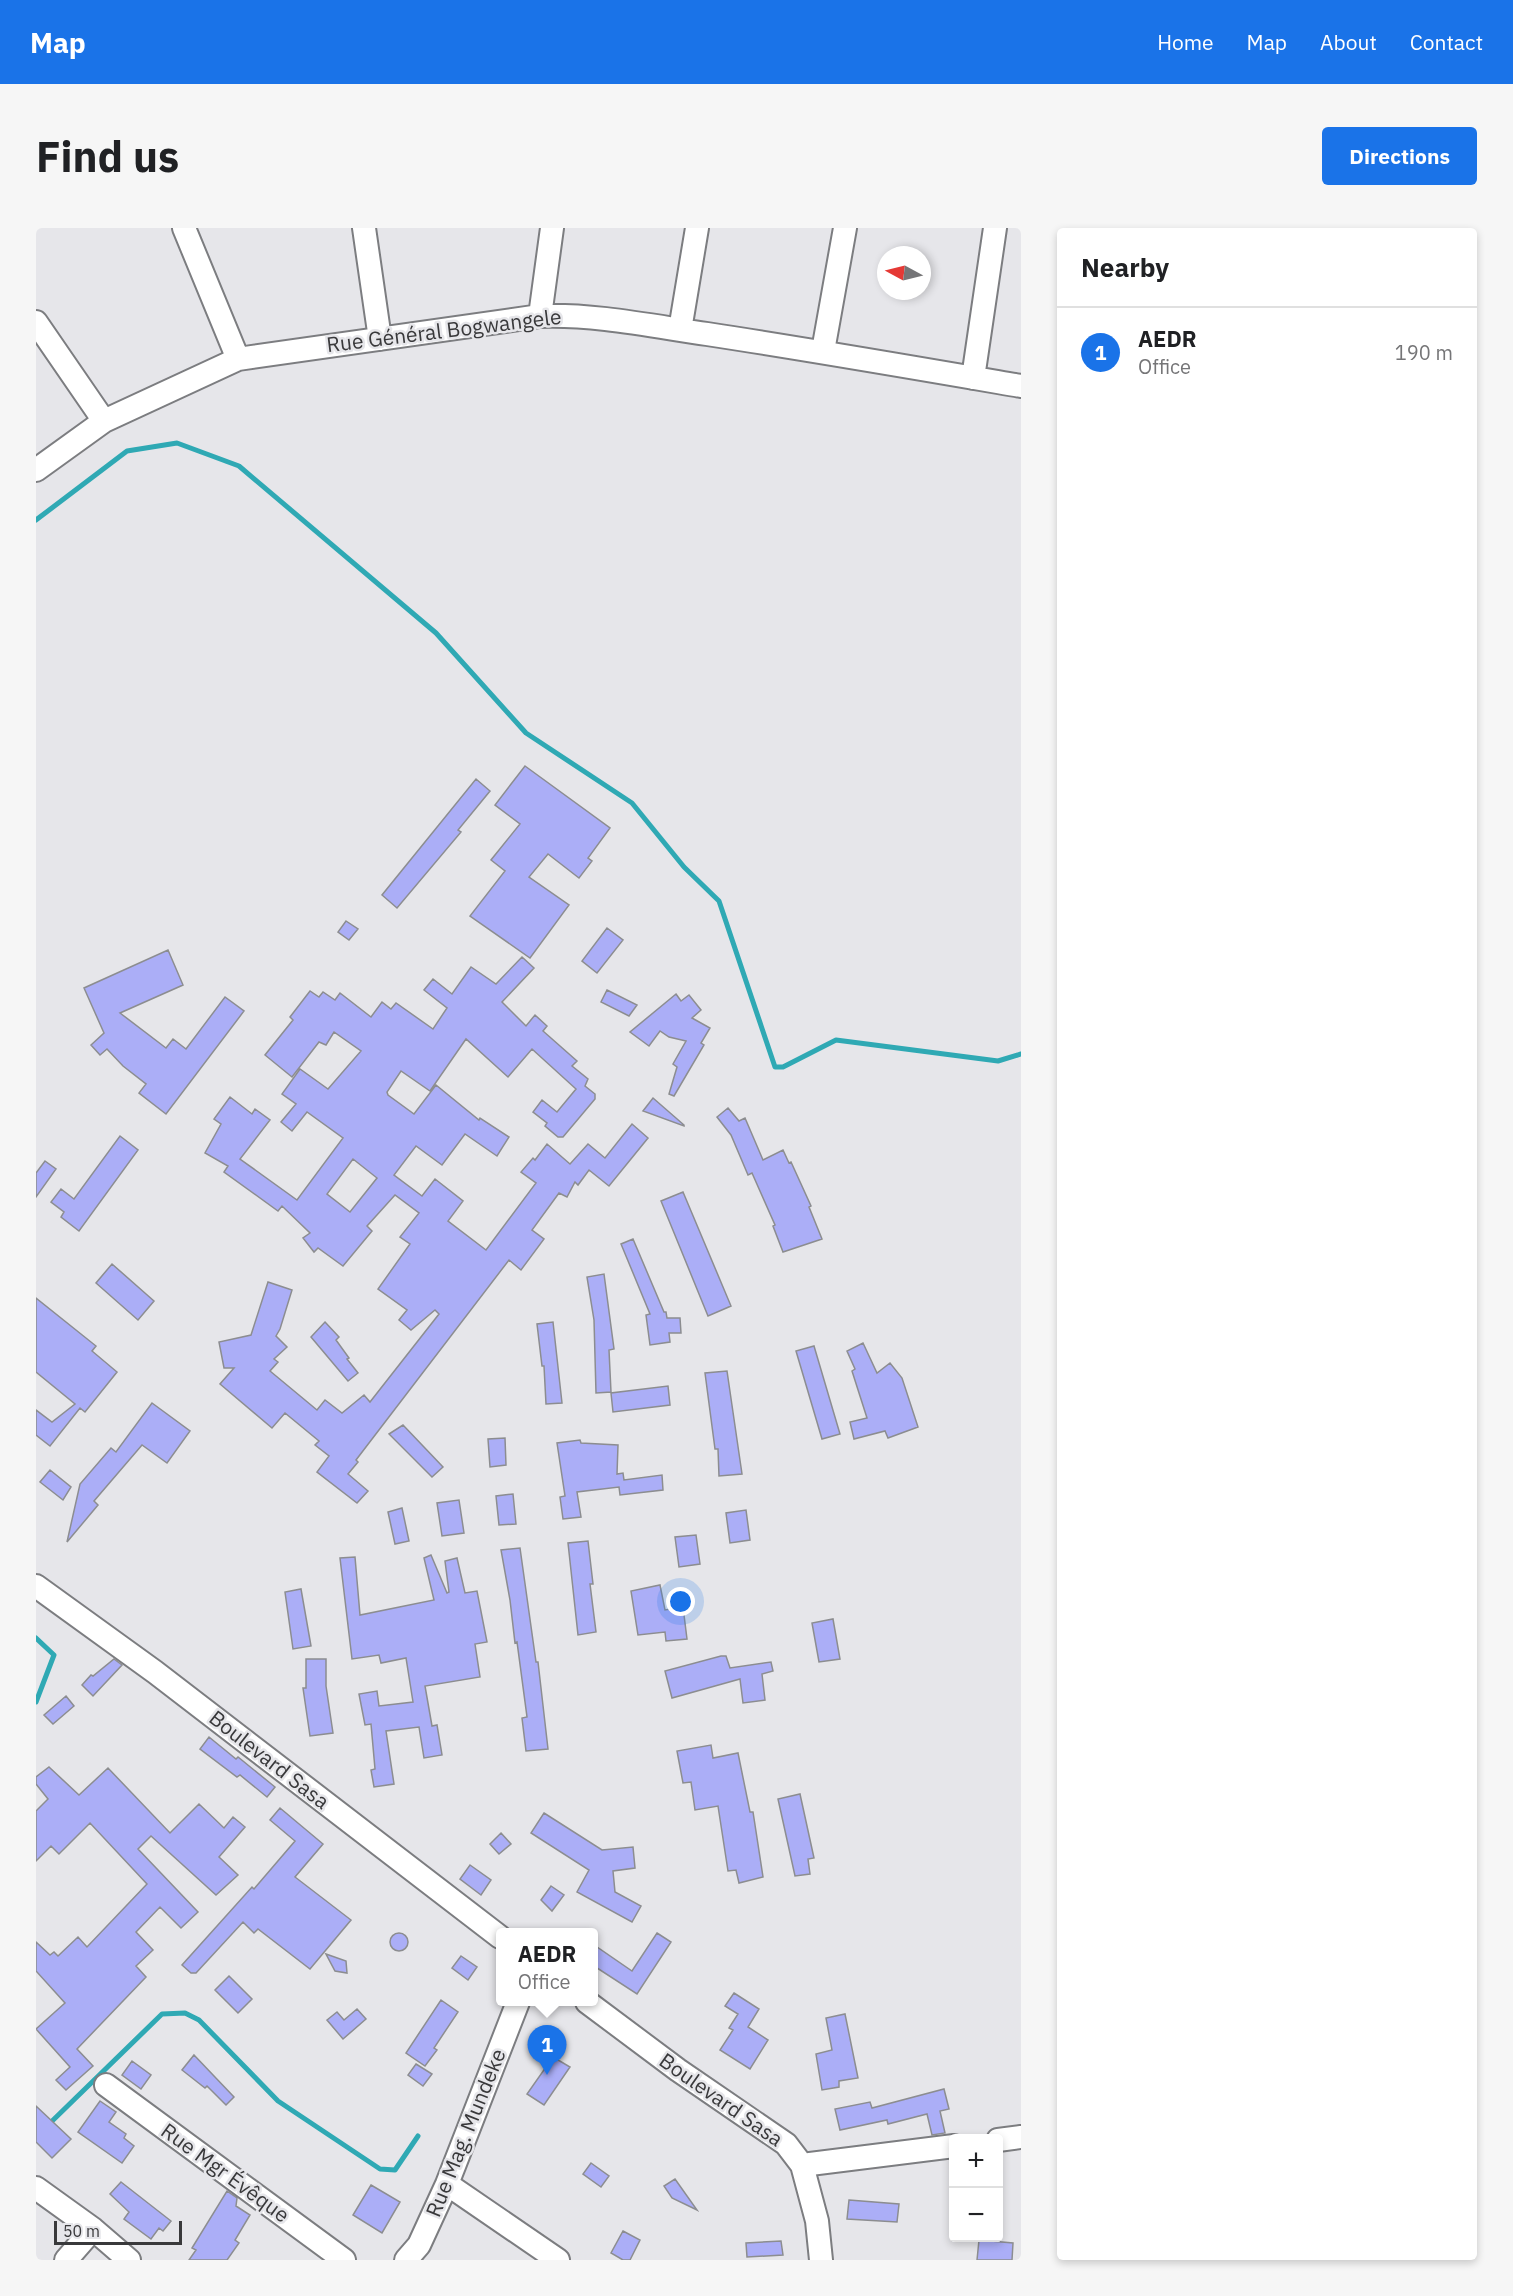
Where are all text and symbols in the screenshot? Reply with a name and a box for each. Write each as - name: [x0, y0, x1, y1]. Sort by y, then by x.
- text: Map: [30, 24, 86, 61]
- text: Home: [1157, 28, 1214, 56]
- text: Map: [1247, 28, 1287, 56]
- text: About: [1320, 28, 1377, 56]
- text: Contact: [1410, 28, 1483, 56]
- button: Directions: [1322, 127, 1477, 185]
- text: Find us: [36, 129, 179, 184]
- north arrow: [877, 246, 931, 300]
- text: Nearby: [1081, 250, 1169, 284]
- street label: Rue Général Bogwangele: [325, 302, 563, 358]
- text: AEDR: [1138, 324, 1197, 353]
- text: 1: [1095, 339, 1107, 366]
- text: 190 m: [1395, 339, 1453, 366]
- text: Office: [1138, 353, 1191, 380]
- your location: [666, 1587, 695, 1616]
- street label: Boulevard Sasa: [204, 1703, 336, 1815]
- popup: [496, 1928, 598, 2006]
- text: AEDR: [518, 1939, 576, 1968]
- text: Office: [518, 1968, 571, 1995]
- pin: 1: [528, 2026, 566, 2075]
- street label: Rue Mag. Mundeke: [419, 2044, 512, 2221]
- street label: Boulevard Sasa: [654, 2046, 789, 2152]
- street label: Rue Mgr Évêque: [156, 2116, 295, 2228]
- map controls: [949, 2134, 1003, 2242]
- button: +: [949, 2134, 1003, 2188]
- button: −: [949, 2188, 1003, 2242]
- scale bar: [54, 2218, 182, 2246]
- text: 50 m: [63, 2221, 100, 2241]

